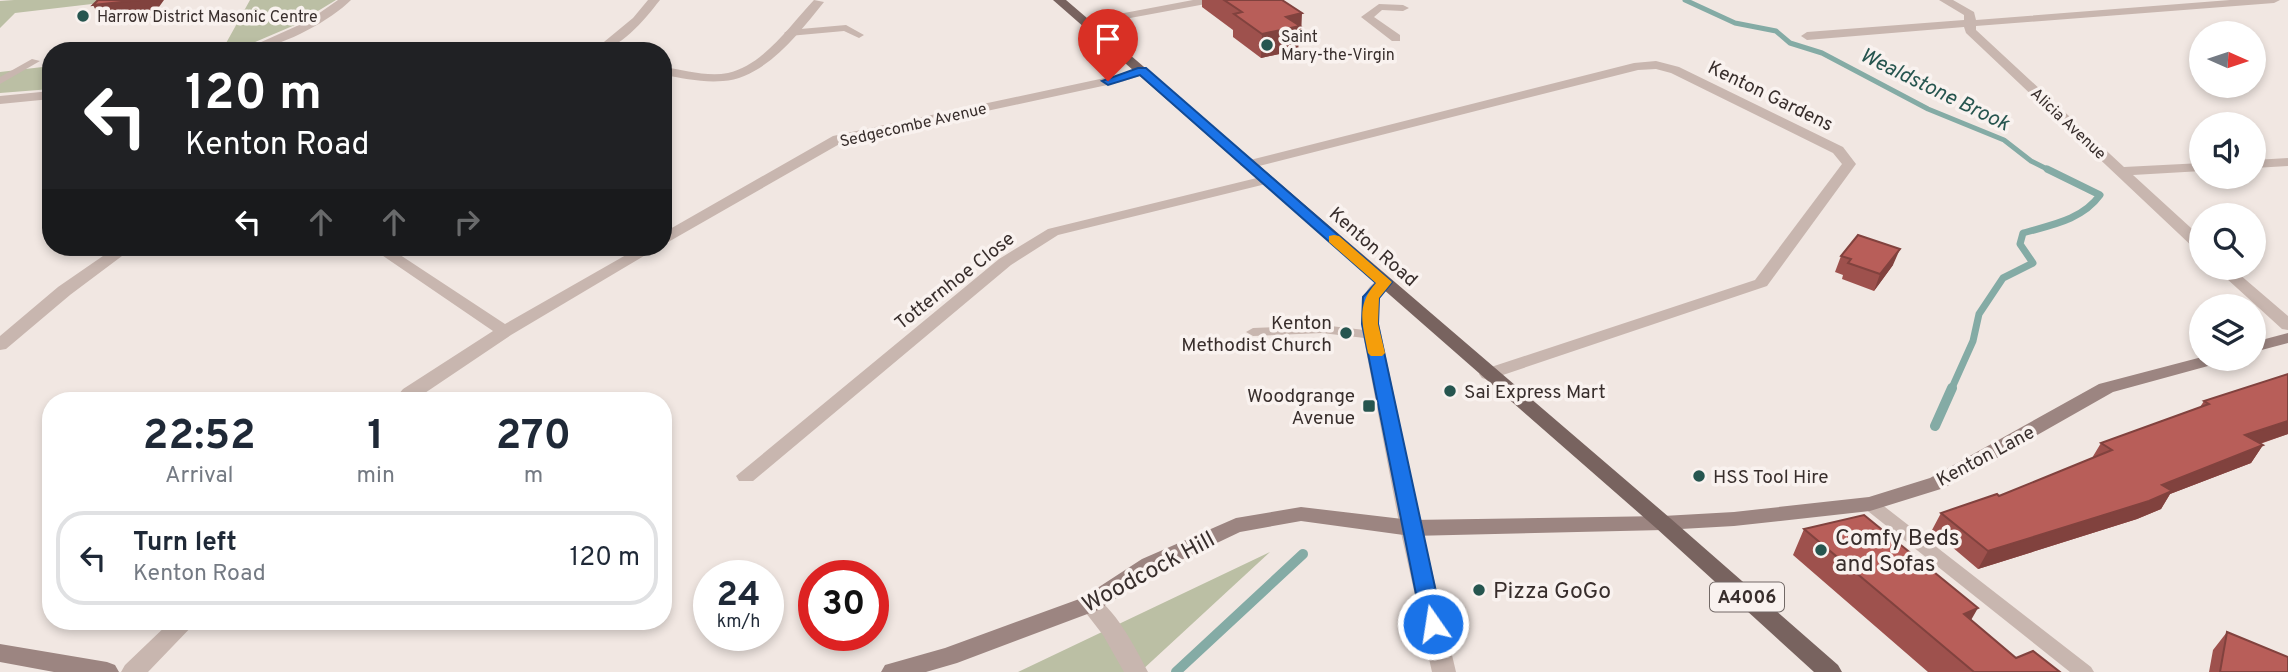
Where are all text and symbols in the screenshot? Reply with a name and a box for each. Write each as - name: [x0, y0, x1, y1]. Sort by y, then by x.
- marker: Harrow District Masonic Centre: [75, 8, 91, 24]
- place label: Harrow District Masonic Centre: [97, 8, 318, 28]
- pin: [1078, 9, 1138, 81]
- icon: arrive: [1089, 20, 1127, 58]
- north arrow: [2189, 21, 2266, 98]
- map controls: [2189, 21, 2266, 371]
- place label: Saint Mary-the-Virgin: [1281, 28, 1395, 66]
- marker: Saint Mary-the-Virgin: [1259, 37, 1275, 53]
- water label: Wealdstone Brook: [1855, 43, 2014, 138]
- street label: Kenton Gardens: [1704, 56, 1837, 137]
- text: 120 m: [185, 65, 322, 127]
- icon: left: [70, 70, 161, 161]
- street label: Alicia Avenue: [2026, 84, 2110, 165]
- street label: Sedgecombe Avenue: [838, 99, 989, 153]
- button: sound: [2189, 112, 2266, 189]
- text: Kenton Road: [185, 126, 369, 166]
- icon: left: [229, 203, 267, 241]
- icon: ahead: [302, 203, 340, 241]
- icon: ahead: [375, 203, 413, 241]
- icon: right: [448, 203, 486, 241]
- street label: Kenton Road: [1323, 203, 1422, 293]
- button: search: [2189, 203, 2266, 280]
- street label: Totternhoe Close: [891, 227, 1020, 336]
- button: layers: [2189, 294, 2266, 371]
- place label: Kenton Methodist Church: [1181, 312, 1332, 358]
- marker: Kenton Methodist Church: [1338, 325, 1354, 341]
- place label: Sai Express Mart: [1464, 381, 1606, 405]
- marker: Sai Express Mart: [1442, 383, 1458, 399]
- place label: Woodgrange Avenue: [1247, 385, 1355, 431]
- marker: Woodgrange Avenue: [1361, 398, 1377, 414]
- text: 22:52: [143, 411, 256, 464]
- text: 1: [367, 411, 384, 464]
- text: 270: [496, 411, 571, 464]
- street label: Kenton Lane: [1933, 421, 2039, 493]
- text: Arrival: [165, 462, 234, 491]
- text: min: [357, 462, 395, 491]
- text: m: [524, 462, 543, 491]
- place label: HSS Tool Hire: [1713, 466, 1828, 490]
- marker: HSS Tool Hire: [1691, 468, 1707, 484]
- place label: Comfy Beds and Sofas: [1835, 525, 1960, 580]
- street label: Woodcock Hill: [1078, 526, 1221, 620]
- text: Turn left: [133, 527, 237, 560]
- icon: left: [74, 539, 112, 577]
- text: 120 m: [570, 542, 640, 575]
- marker: Comfy Beds and Sofas: [1813, 542, 1829, 558]
- text: Kenton Road: [133, 560, 266, 589]
- speed limit sign: 30: [798, 560, 889, 651]
- text: 24: [717, 574, 760, 618]
- place label: Pizza GoGo: [1493, 578, 1611, 607]
- marker: Pizza GoGo: [1471, 582, 1487, 598]
- road number: A4006: [1710, 582, 1784, 612]
- position arrow: [1396, 587, 1470, 661]
- text: km/h: [717, 611, 760, 634]

